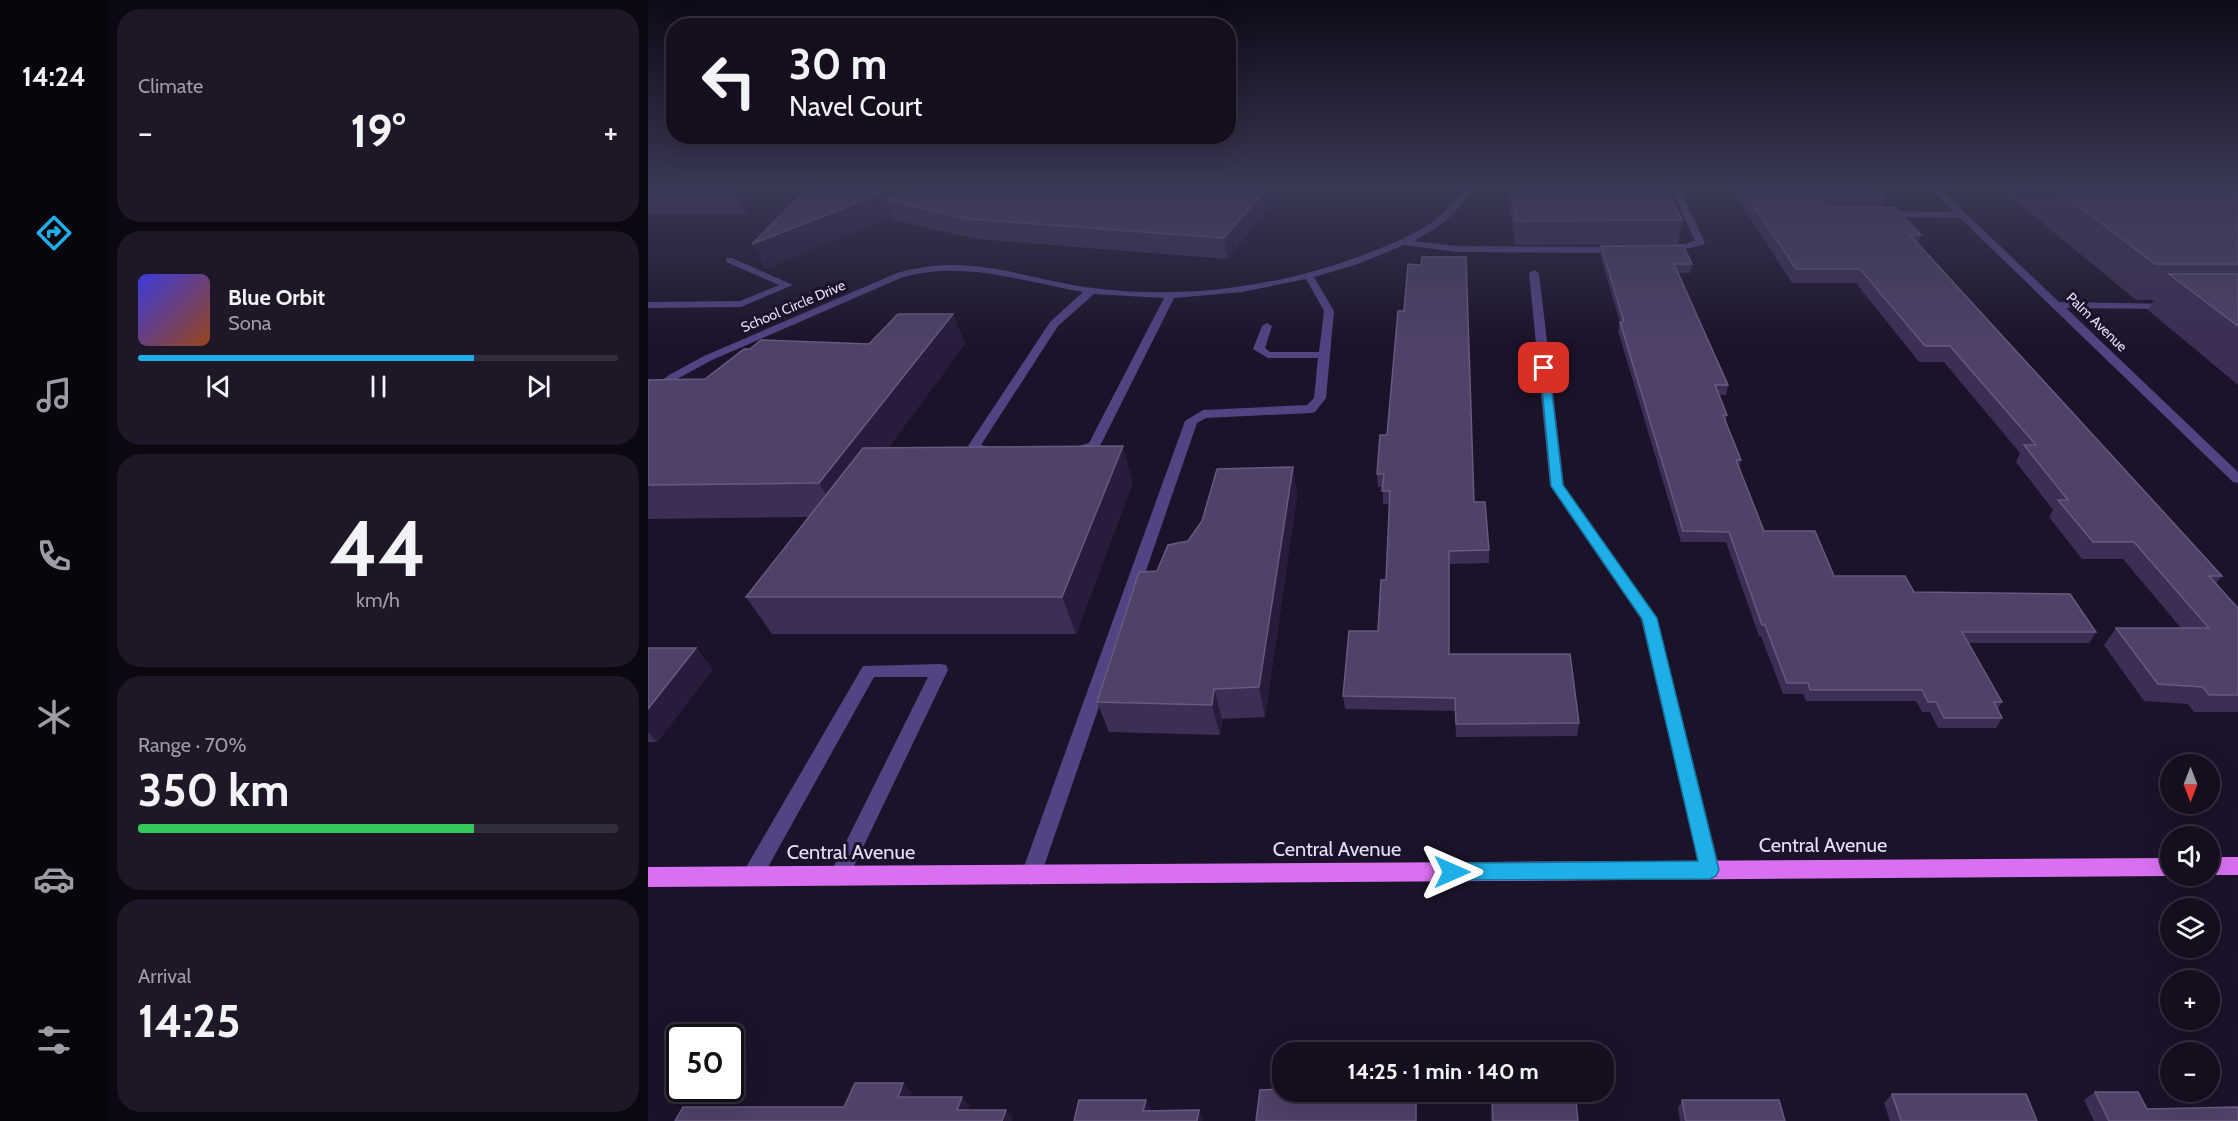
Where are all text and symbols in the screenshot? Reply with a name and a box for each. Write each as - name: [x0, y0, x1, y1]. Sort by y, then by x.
- text: 30 m: [789, 38, 887, 90]
- icon: left: [690, 42, 768, 120]
- text: 14:24: [22, 60, 86, 93]
- text: Climate: [138, 74, 203, 98]
- text: Navel Court: [789, 90, 922, 123]
- text: 19°: [351, 104, 405, 158]
- text: −: [138, 112, 153, 152]
- text: +: [603, 112, 618, 152]
- icon: directions: [33, 212, 75, 254]
- street label: School Circle Drive: [738, 276, 848, 336]
- text: Blue Orbit: [228, 284, 325, 311]
- street label: Palm Avenue: [2063, 289, 2131, 355]
- text: Sona: [228, 311, 271, 335]
- pin: [1518, 342, 1569, 393]
- icon: arrive: [1527, 351, 1560, 384]
- icon: previous: [202, 370, 235, 403]
- icon: pause: [362, 370, 395, 403]
- icon: next: [522, 370, 555, 403]
- icon: music: [33, 374, 75, 416]
- text: 44: [330, 501, 426, 596]
- icon: phone: [33, 535, 75, 577]
- text: km/h: [356, 588, 400, 612]
- icon: climate: [33, 696, 75, 738]
- text: Range · 70%: [138, 733, 247, 757]
- north arrow: [2160, 754, 2220, 814]
- map controls: [2160, 754, 2220, 1102]
- text: 350 km: [138, 763, 289, 817]
- button: sound: [2160, 826, 2220, 886]
- street label: Central Avenue: [1759, 833, 1887, 857]
- street label: Central Avenue: [1273, 837, 1401, 861]
- street label: Central Avenue: [787, 840, 915, 864]
- position arrow: [1420, 840, 1484, 904]
- icon: car: [33, 858, 75, 900]
- button: layers: [2160, 898, 2220, 958]
- text: Arrival: [138, 964, 191, 988]
- button: +: [2160, 970, 2220, 1030]
- text: 14:25: [138, 994, 241, 1048]
- icon: filters: [33, 1019, 75, 1061]
- speed limit sign: 50: [666, 1024, 744, 1102]
- button: −: [2160, 1042, 2220, 1102]
- text: 14:25 · 1 min · 140 m: [1347, 1058, 1539, 1085]

